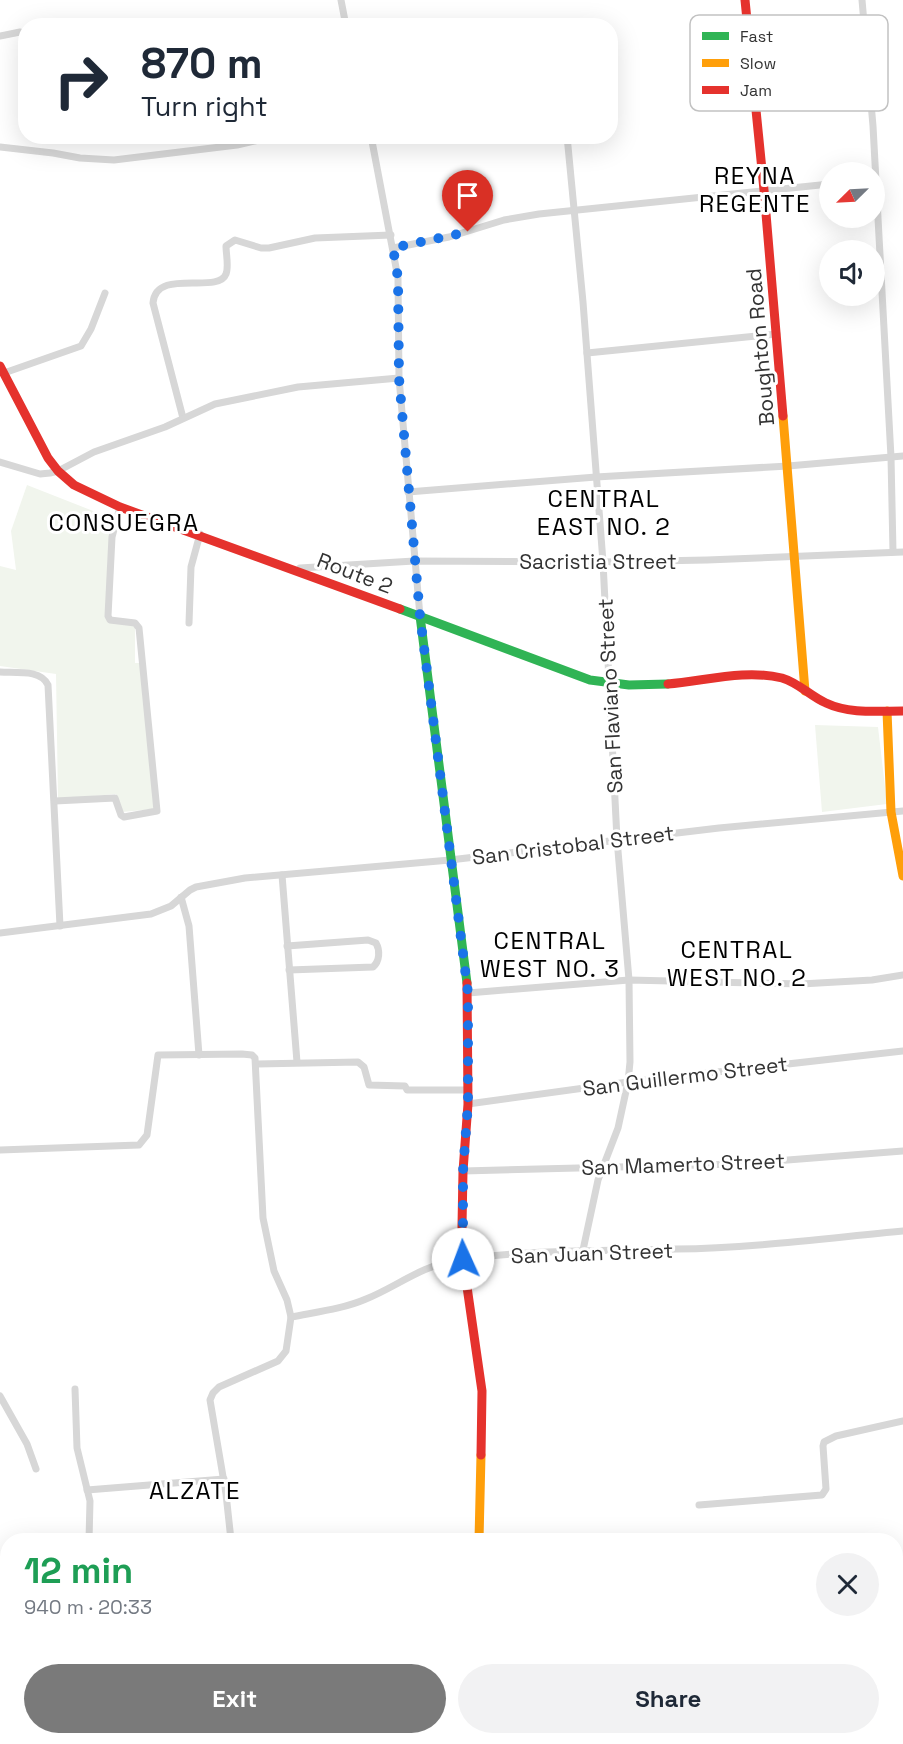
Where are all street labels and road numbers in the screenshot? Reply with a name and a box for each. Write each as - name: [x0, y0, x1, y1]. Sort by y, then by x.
- street label: Boughton Road: [740, 267, 780, 427]
- street label: Route 2: [313, 546, 397, 600]
- street label: Sacristia Street: [519, 548, 677, 575]
- street label: San Flaviano Street: [591, 598, 629, 794]
- street label: San Cristobal Street: [471, 819, 675, 871]
- street label: San Guillermo Street: [581, 1050, 789, 1102]
- street label: San Mamerto Street: [581, 1147, 785, 1181]
- street label: San Juan Street: [510, 1237, 674, 1269]

